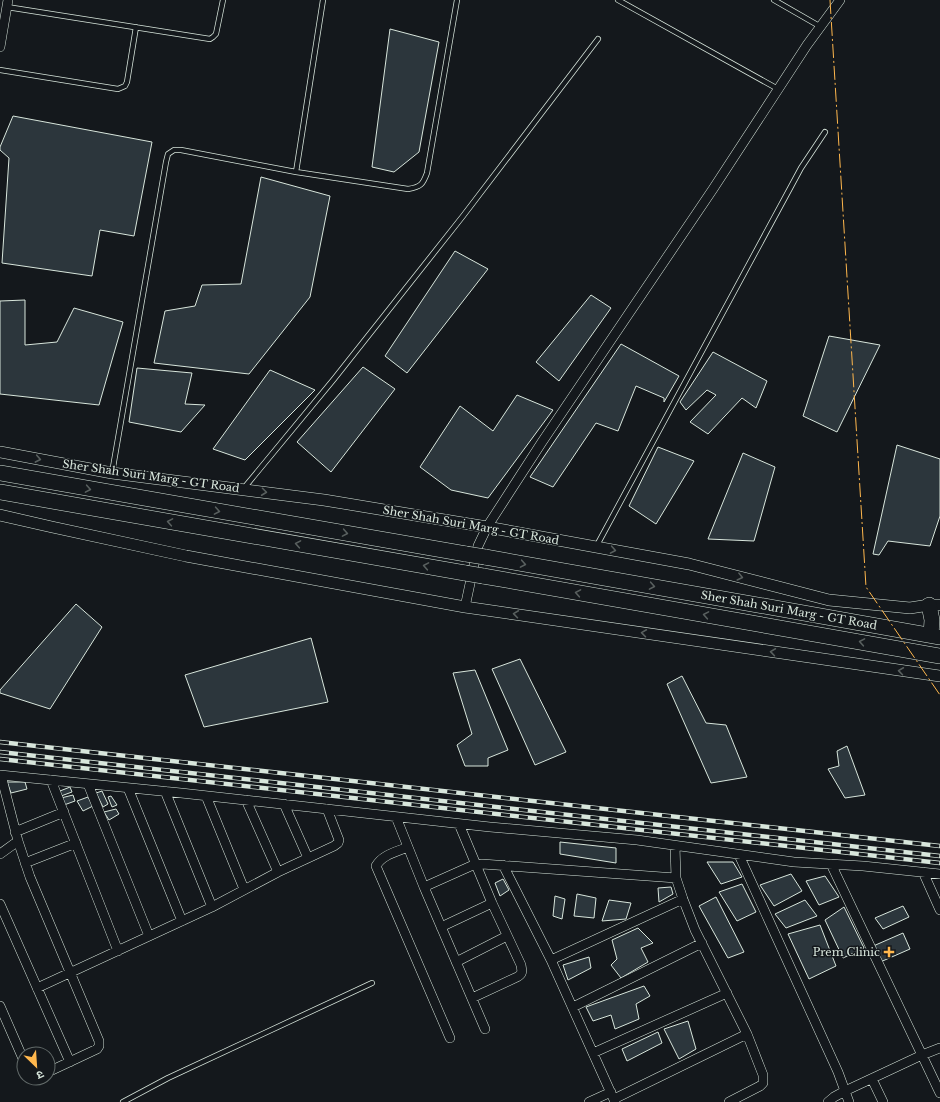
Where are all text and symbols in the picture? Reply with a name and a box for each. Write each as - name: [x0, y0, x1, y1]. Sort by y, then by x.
- one-way arrow: [35, 454, 41, 463]
- street label: Sher Shah Suri Marg - GT Road: [62, 457, 241, 495]
- one-way arrow: [85, 484, 92, 492]
- one-way arrow: [261, 488, 267, 497]
- street label: Sher Shah Suri Marg - GT Road: [382, 503, 561, 548]
- one-way arrow: [213, 506, 220, 515]
- one-way arrow: [167, 518, 173, 527]
- one-way arrow: [342, 528, 348, 537]
- one-way arrow: [295, 540, 301, 549]
- one-way arrow: [610, 545, 616, 554]
- one-way arrow: [520, 559, 527, 568]
- one-way arrow: [423, 563, 429, 571]
- one-way arrow: [737, 572, 743, 580]
- one-way arrow: [648, 582, 655, 590]
- street label: Sher Shah Suri Marg - GT Road: [700, 588, 879, 633]
- one-way arrow: [575, 589, 581, 597]
- one-way arrow: [512, 610, 519, 619]
- one-way arrow: [703, 611, 710, 620]
- one-way arrow: [641, 629, 647, 638]
- one-way arrow: [859, 638, 865, 647]
- one-way arrow: [770, 648, 776, 657]
- one-way arrow: [898, 667, 905, 676]
- place label: Prem Clinic: [813, 945, 880, 959]
- marker: Prem Clinic: [883, 946, 895, 958]
- north arrow: [16, 1046, 56, 1086]
- text: उ: [34, 1067, 46, 1083]

